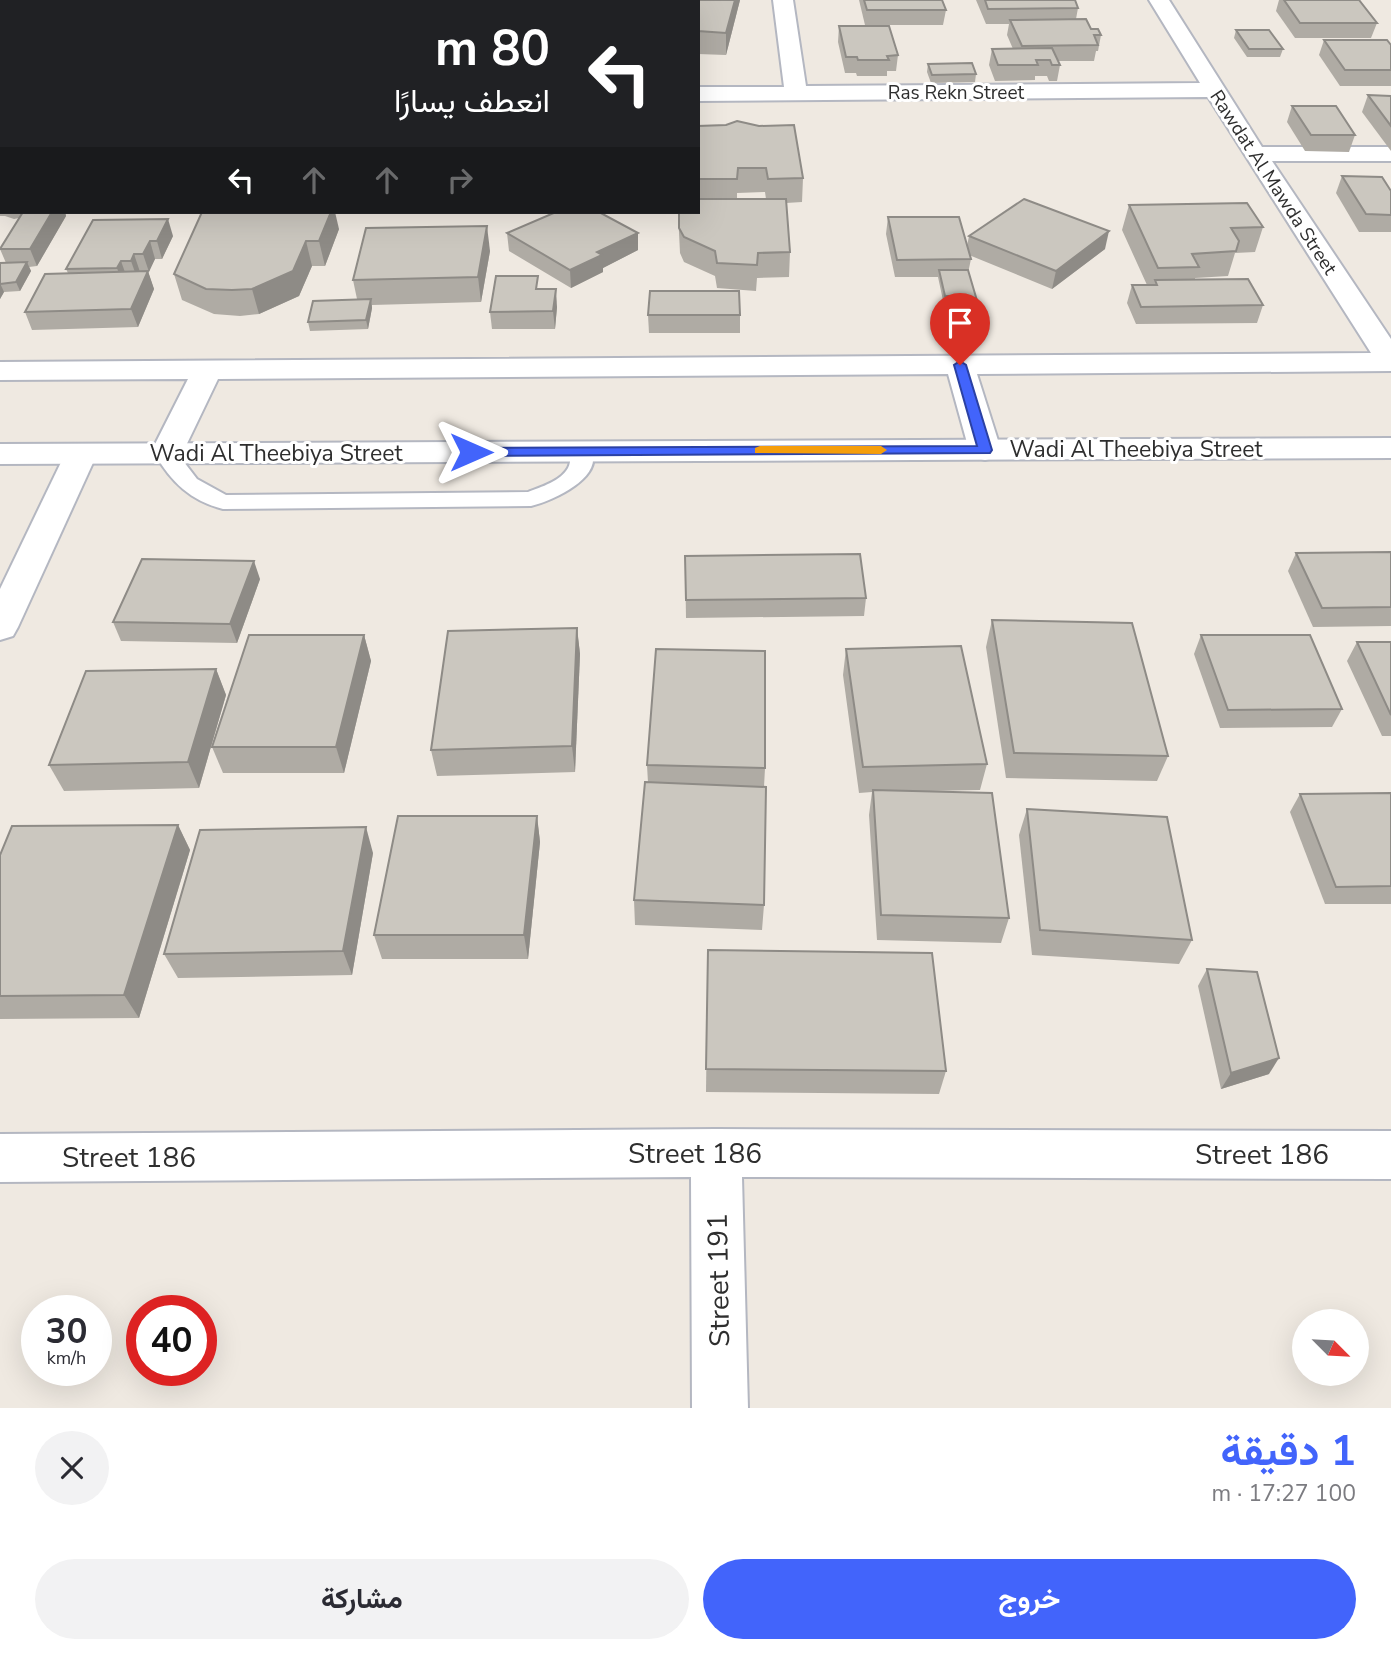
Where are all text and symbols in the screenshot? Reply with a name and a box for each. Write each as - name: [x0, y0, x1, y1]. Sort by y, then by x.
- text: 80 m: [435, 15, 550, 82]
- icon: left: [574, 28, 665, 119]
- text: انعطف يسارًا: [394, 80, 550, 123]
- street label: Ras Rekn Street: [888, 80, 1025, 106]
- street label: Rawdat Al Mawda Street: [1204, 85, 1343, 280]
- icon: left: [222, 161, 260, 199]
- icon: ahead: [295, 161, 333, 199]
- icon: ahead: [368, 161, 406, 199]
- icon: right: [441, 161, 479, 199]
- pin: [930, 293, 990, 365]
- icon: arrive: [941, 304, 979, 342]
- position arrow: [434, 415, 508, 489]
- street label: Wadi Al Theebiya Street: [1010, 434, 1263, 465]
- street label: Wadi Al Theebiya Street: [150, 438, 403, 469]
- street label: Street 186: [628, 1135, 762, 1173]
- street label: Street 186: [1195, 1136, 1329, 1174]
- street label: Street 186: [62, 1139, 196, 1177]
- street label: Street 191: [699, 1213, 739, 1347]
- speed limit sign: 40: [126, 1295, 217, 1386]
- text: 30: [45, 1308, 88, 1355]
- north arrow: [1292, 1309, 1368, 1386]
- map controls: [1292, 1309, 1369, 1386]
- text: km/h: [47, 1346, 86, 1370]
- text: 1 دقيقة: [1220, 1423, 1356, 1480]
- button: close: [35, 1431, 109, 1505]
- text: 100 m · 17:27: [1211, 1478, 1356, 1509]
- button: مشاركة: [35, 1559, 689, 1639]
- button: خروج: [703, 1559, 1356, 1639]

